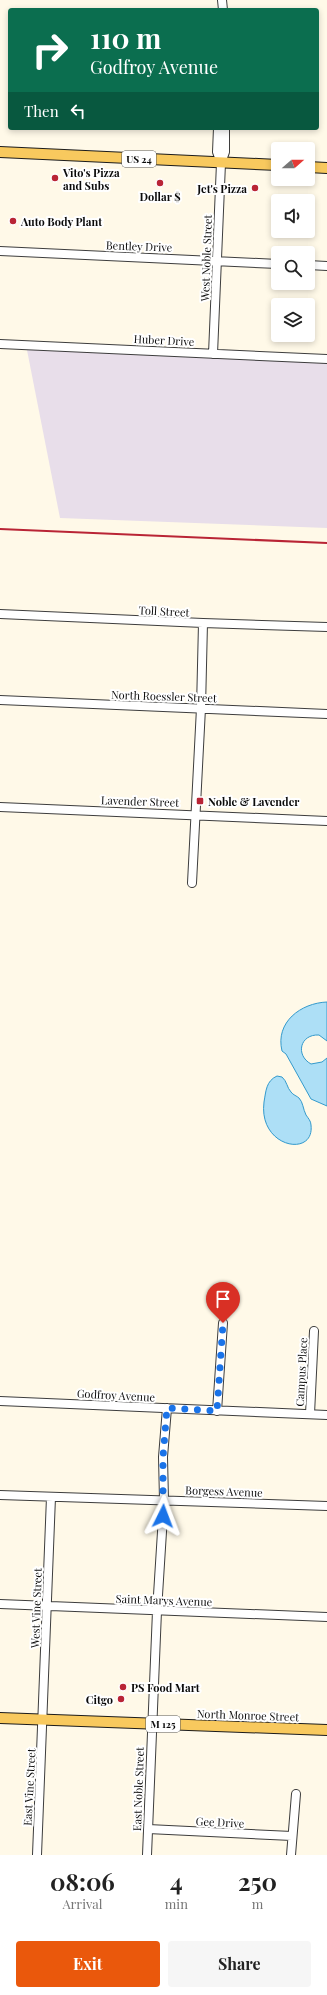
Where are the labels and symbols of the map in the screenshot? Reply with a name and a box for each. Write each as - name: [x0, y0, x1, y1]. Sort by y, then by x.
- north arrow: [271, 142, 315, 186]
- road number: US 24: [122, 151, 156, 167]
- place label: Vito's Pizza and Subs: [62, 165, 120, 193]
- marker: Vito's Pizza and Subs: [50, 173, 60, 183]
- marker: Dollar $: [155, 178, 165, 188]
- place label: Jet's Pizza: [196, 181, 247, 196]
- marker: Jet's Pizza: [250, 183, 260, 193]
- place label: Dollar $: [139, 189, 181, 204]
- place label: Auto Body Plant: [20, 214, 102, 229]
- street label: West Noble Street: [197, 214, 215, 303]
- marker: Auto Body Plant: [8, 216, 18, 226]
- street label: Bentley Drive: [106, 237, 173, 255]
- street label: Huber Drive: [133, 331, 195, 349]
- street label: Toll Street: [138, 602, 190, 620]
- street label: North Roessler Street: [111, 687, 217, 705]
- street label: Lavender Street: [101, 792, 179, 810]
- place label: Noble & Lavender: [208, 794, 300, 809]
- marker: Noble & Lavender: [195, 796, 205, 806]
- pin: [206, 1282, 240, 1323]
- street label: Campus Place: [292, 1337, 310, 1407]
- street label: Godfroy Avenue: [76, 1385, 156, 1405]
- street label: Borgess Avenue: [185, 1482, 263, 1500]
- position arrow: [142, 1495, 184, 1537]
- street label: West Vine Street: [27, 1568, 45, 1649]
- street label: Saint Marys Avenue: [115, 1591, 213, 1609]
- place label: PS Food Mart: [131, 1680, 200, 1695]
- marker: PS Food Mart: [118, 1682, 128, 1692]
- place label: Citgo: [86, 1692, 113, 1707]
- marker: Citgo: [116, 1694, 126, 1704]
- street label: North Monroe Street: [197, 1706, 299, 1724]
- road number: M 125: [146, 1716, 180, 1732]
- street label: East Noble Street: [129, 1747, 147, 1831]
- street label: East Vine Street: [19, 1748, 39, 1826]
- street label: Gee Drive: [195, 1813, 245, 1831]

